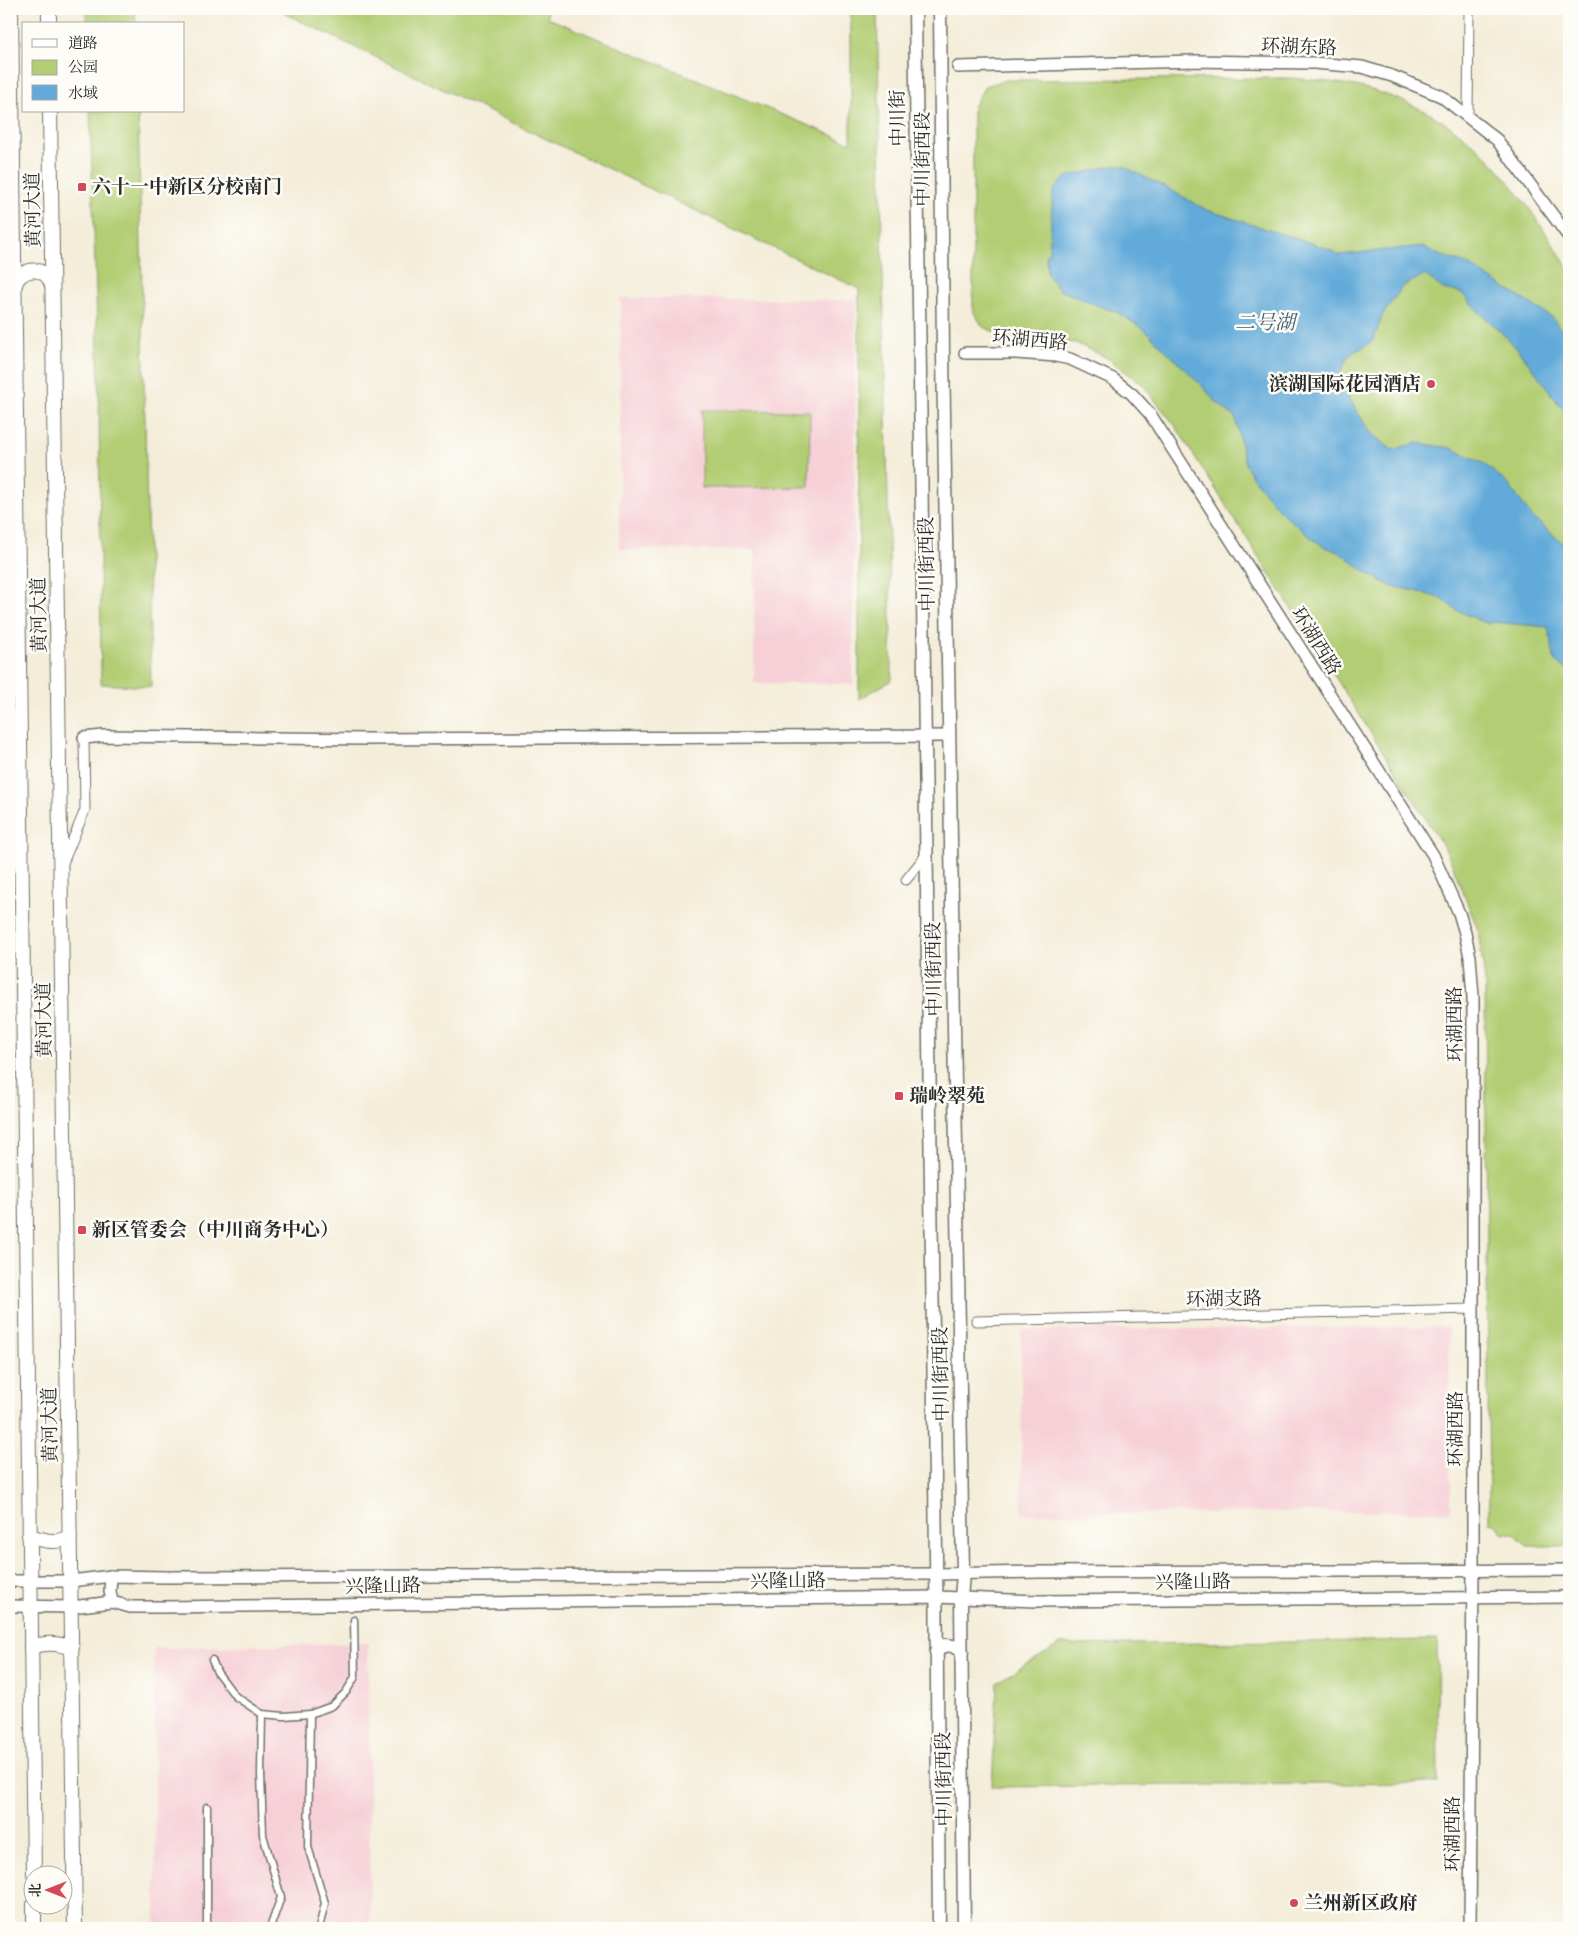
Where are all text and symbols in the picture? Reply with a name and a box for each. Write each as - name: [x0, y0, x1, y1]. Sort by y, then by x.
- legend: [22, 22, 185, 112]
- text: 道路: [68, 33, 98, 53]
- street label: 环湖东路: [1261, 33, 1337, 61]
- text: 公园: [68, 57, 98, 77]
- text: 水域: [68, 83, 98, 103]
- street label: 中川街: [885, 89, 911, 147]
- street label: 中川街西段: [910, 111, 936, 207]
- street label: 黄河大道: [19, 172, 47, 248]
- place label: 六十一中新区分校南门: [92, 174, 282, 200]
- marker: 六十一中新区分校南门: [76, 181, 88, 193]
- water label: 二号湖: [1235, 309, 1298, 336]
- street label: 环湖西路: [991, 324, 1069, 356]
- place label: 滨湖国际花园酒店: [1269, 371, 1421, 397]
- marker: 滨湖国际花园酒店: [1425, 378, 1437, 390]
- street label: 中川街西段: [913, 516, 941, 612]
- street label: 黄河大道: [25, 577, 53, 653]
- street label: 环湖西路: [1285, 602, 1347, 680]
- street label: 中川街西段: [920, 921, 948, 1017]
- street label: 黄河大道: [30, 982, 58, 1058]
- street label: 环湖西路: [1441, 986, 1469, 1062]
- place label: 瑞岭翠苑: [909, 1083, 985, 1109]
- marker: 瑞岭翠苑: [893, 1090, 905, 1102]
- place label: 新区管委会（中川商务中心）: [92, 1217, 339, 1243]
- marker: 新区管委会（中川商务中心）: [76, 1224, 88, 1236]
- street label: 环湖支路: [1186, 1285, 1262, 1313]
- street label: 中川街西段: [927, 1326, 955, 1422]
- street label: 黄河大道: [36, 1387, 64, 1463]
- street label: 环湖西路: [1443, 1391, 1469, 1467]
- street label: 兴隆山路: [750, 1567, 826, 1595]
- street label: 兴隆山路: [1155, 1568, 1231, 1596]
- street label: 兴隆山路: [345, 1572, 421, 1600]
- street label: 中川街西段: [930, 1731, 958, 1827]
- street label: 环湖西路: [1440, 1796, 1466, 1872]
- north arrow: [22, 1864, 72, 1914]
- text: 北: [26, 1883, 45, 1897]
- place label: 兰州新区政府: [1304, 1890, 1418, 1916]
- marker: 兰州新区政府: [1288, 1897, 1300, 1909]

